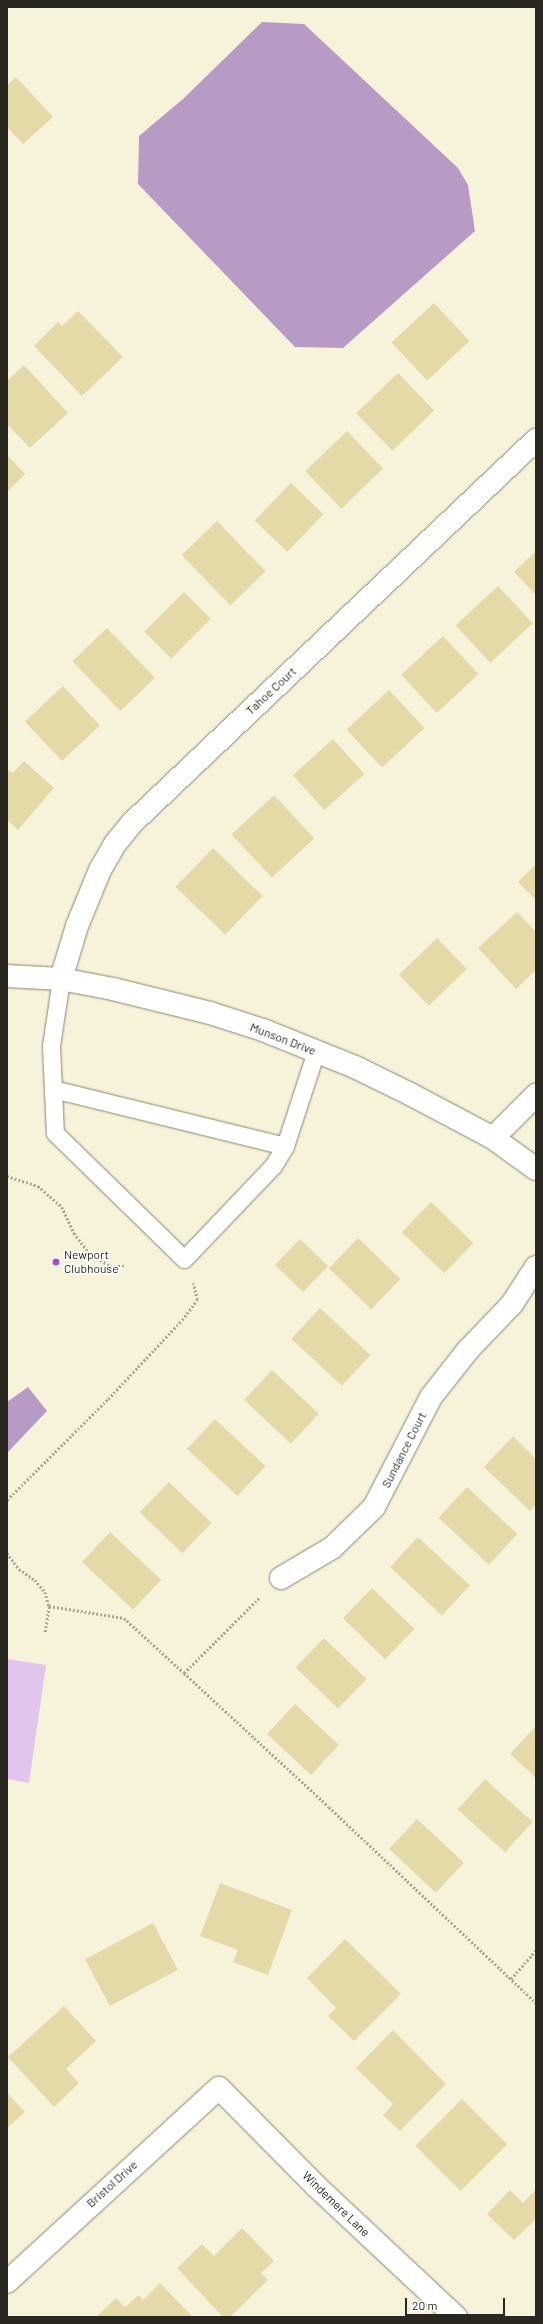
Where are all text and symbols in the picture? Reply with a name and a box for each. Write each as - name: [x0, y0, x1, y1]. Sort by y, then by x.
- street label: Tahoe Court: [243, 664, 299, 718]
- street label: Munson Drive: [248, 1020, 318, 1058]
- place label: Newport Clubhouse: [64, 1248, 119, 1276]
- marker: Newport Clubhouse: [51, 1257, 61, 1267]
- street label: Sundance Court: [379, 1410, 429, 1490]
- street label: Bristol Drive: [84, 2157, 140, 2211]
- street label: Windemere Lane: [299, 2168, 373, 2240]
- scale bar: [407, 2290, 507, 2316]
- text: 20 m: [412, 2298, 438, 2312]

